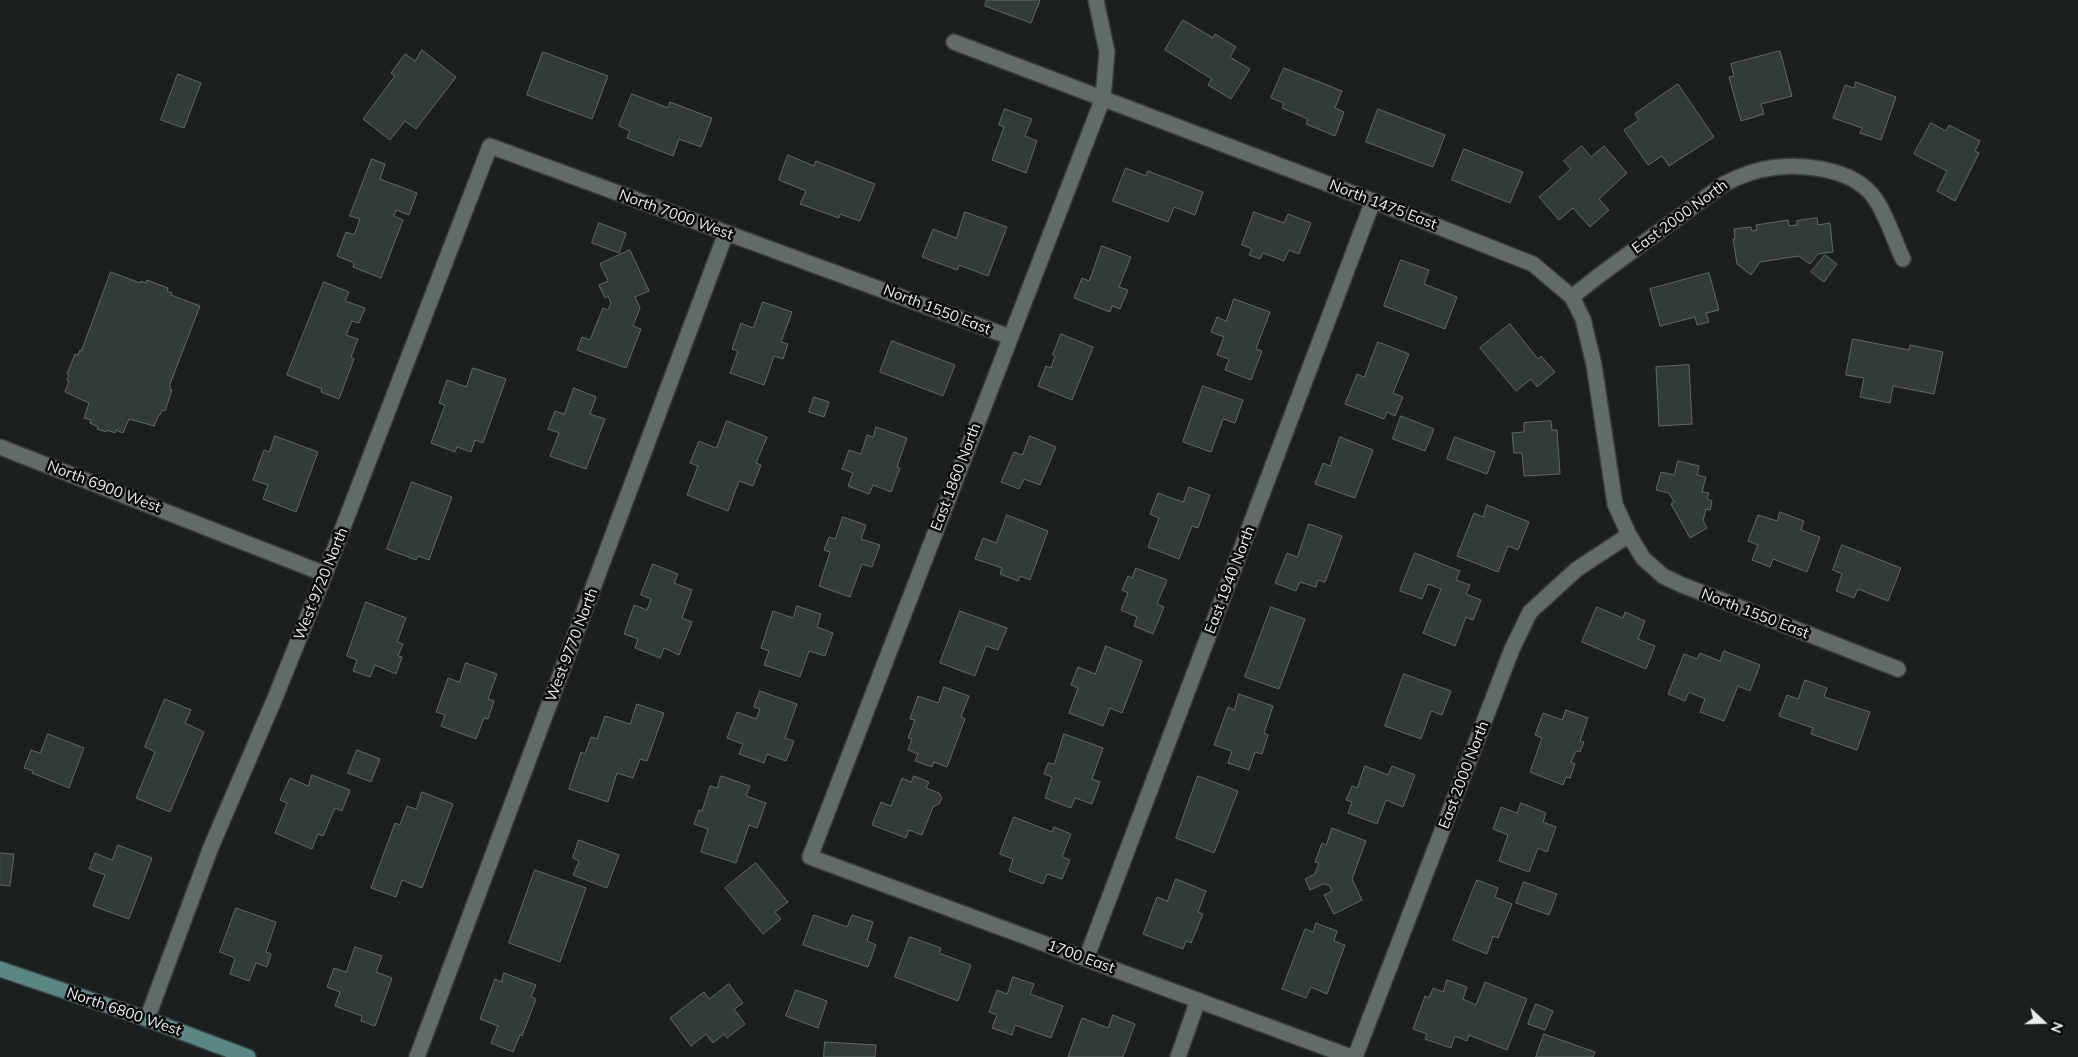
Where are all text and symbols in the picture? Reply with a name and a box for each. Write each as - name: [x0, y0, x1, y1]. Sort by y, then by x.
- street label: North 1475 East: [1327, 176, 1439, 234]
- street label: East 2000 North: [1629, 176, 1731, 258]
- street label: North 7000 West: [617, 186, 735, 244]
- street label: North 1550 East: [881, 281, 993, 339]
- street label: East 1860 North: [927, 421, 985, 533]
- street label: North 6900 West: [45, 457, 163, 517]
- street label: East 1940 North: [1201, 524, 1259, 636]
- street label: West 9720 North: [290, 525, 352, 643]
- street label: North 1550 East: [1699, 585, 1811, 643]
- street label: West 9770 North: [542, 586, 602, 704]
- street label: East 2000 North: [1435, 719, 1493, 831]
- street label: 1700 East: [1045, 937, 1117, 977]
- street label: North 6800 West: [64, 984, 184, 1040]
- north arrow: [2018, 997, 2068, 1047]
- text: N: [2047, 1019, 2067, 1036]

